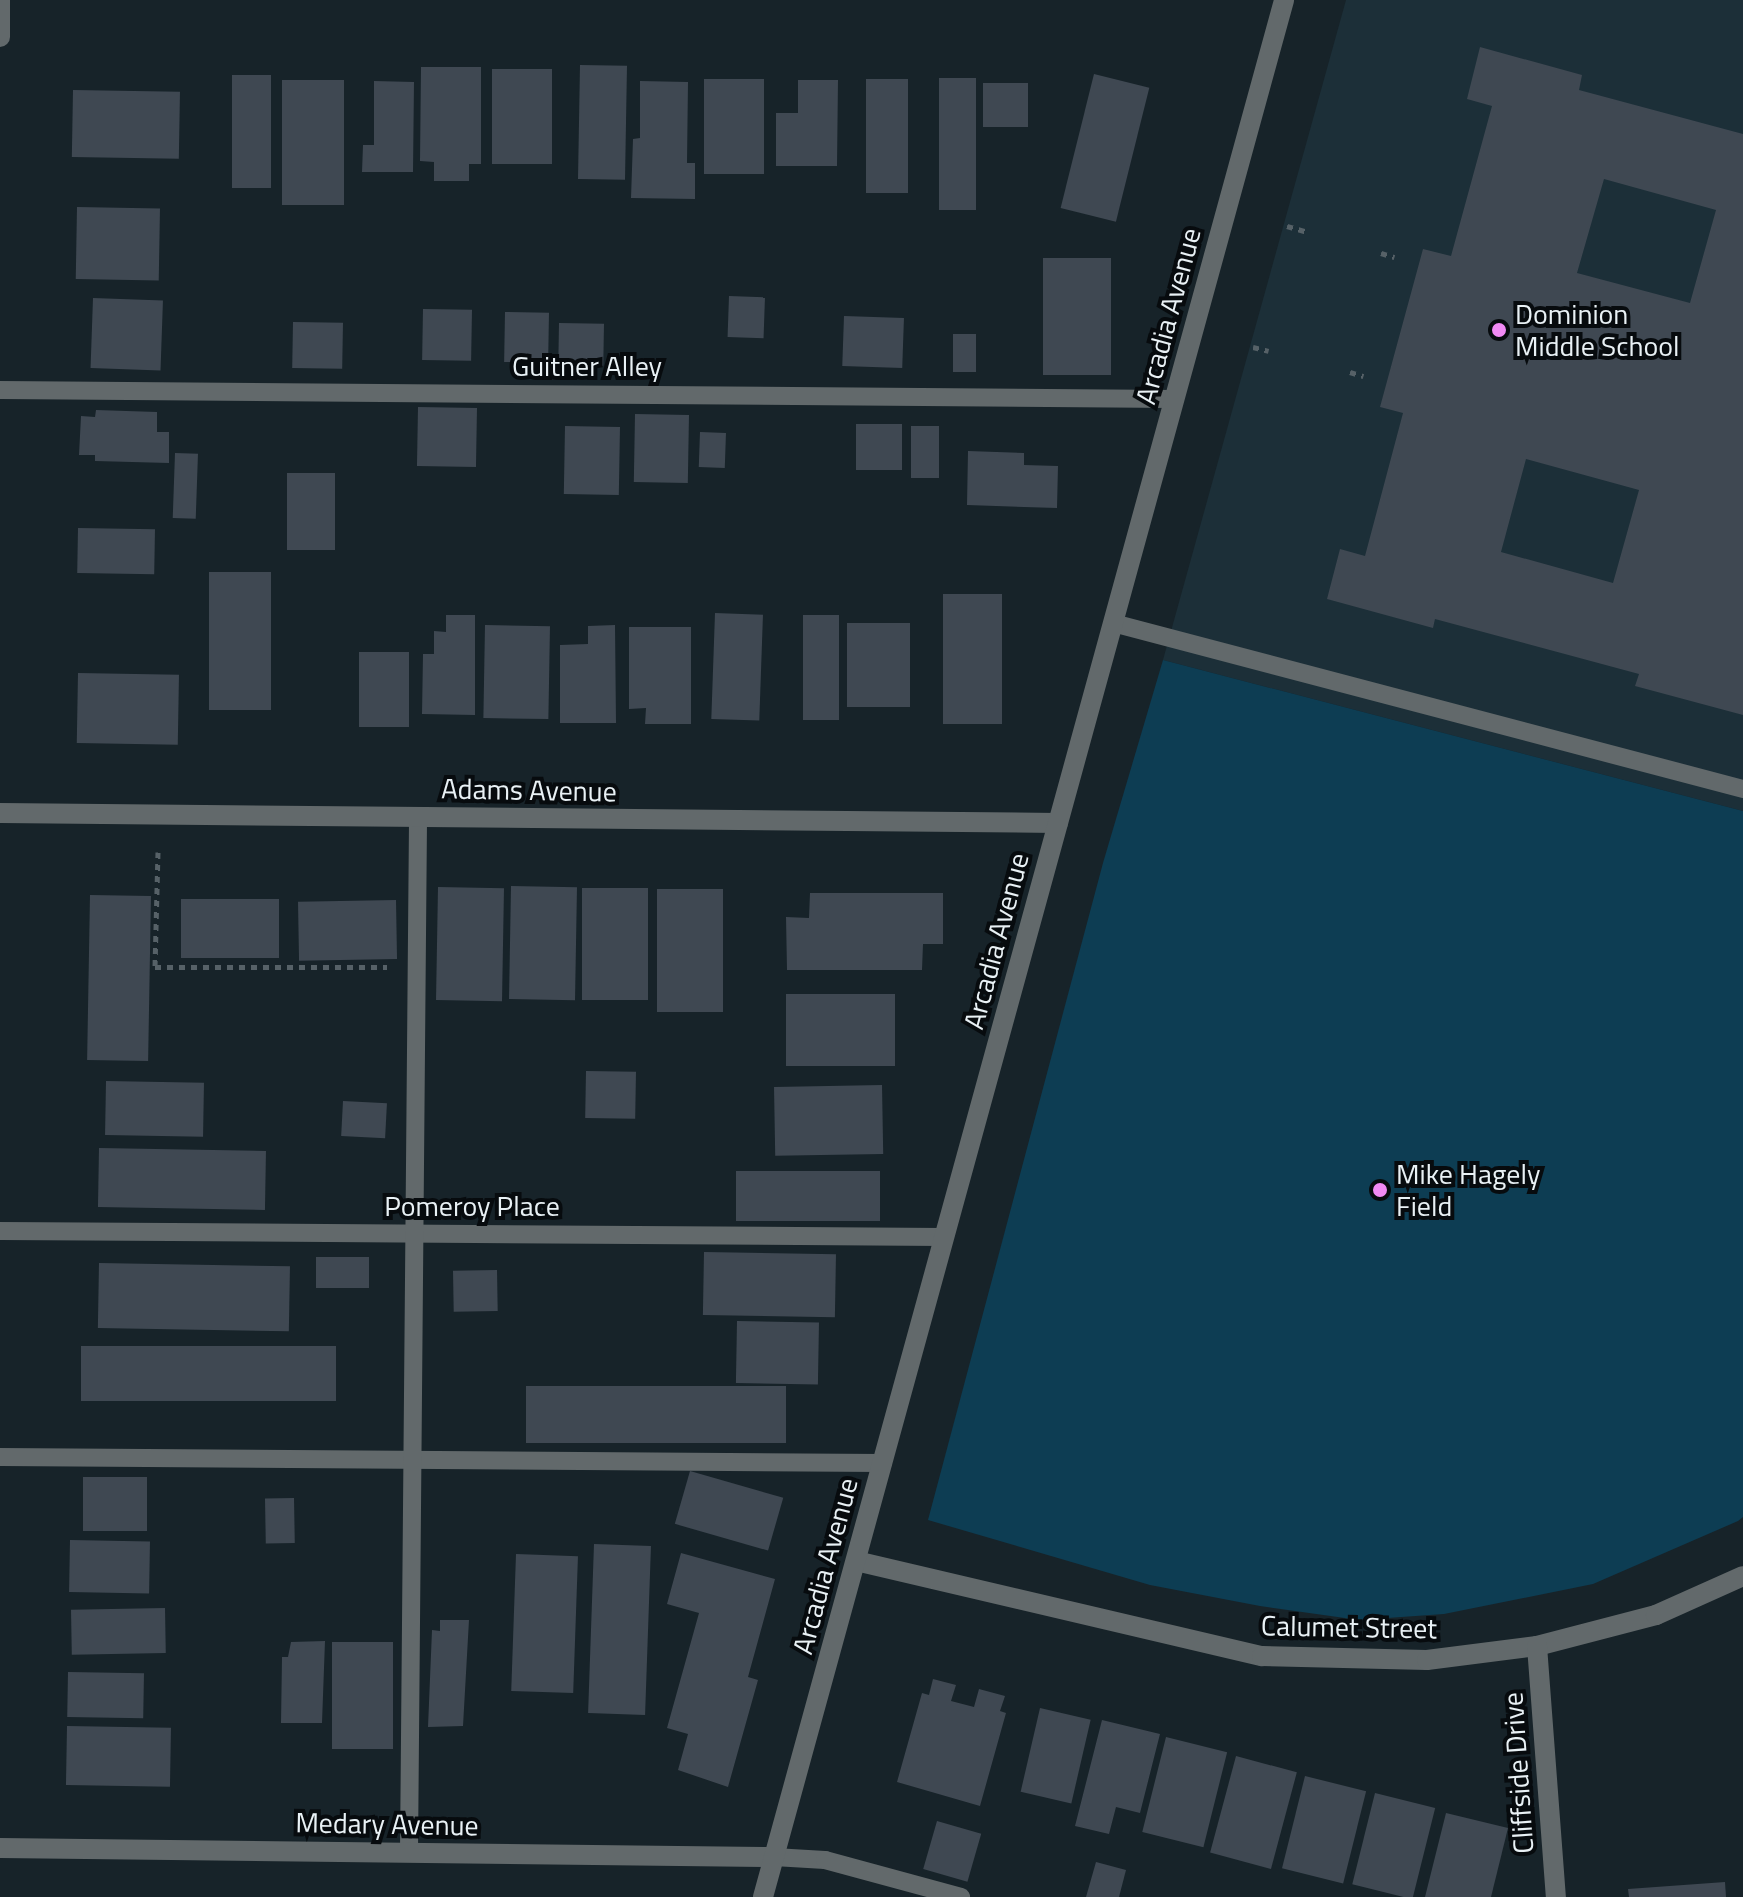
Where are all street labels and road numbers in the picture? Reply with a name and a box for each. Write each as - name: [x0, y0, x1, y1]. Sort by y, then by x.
- street label: Arcadia Avenue: [1128, 224, 1208, 408]
- street label: Guitner Alley: [512, 349, 662, 383]
- street label: Adams Avenue: [441, 772, 617, 808]
- street label: Arcadia Avenue: [956, 849, 1036, 1033]
- street label: Pomeroy Place: [384, 1189, 560, 1223]
- street label: Arcadia Avenue: [785, 1474, 865, 1658]
- street label: Calumet Street: [1261, 1609, 1437, 1645]
- street label: Cliffside Drive: [1496, 1691, 1540, 1855]
- street label: Medary Avenue: [295, 1806, 479, 1842]

